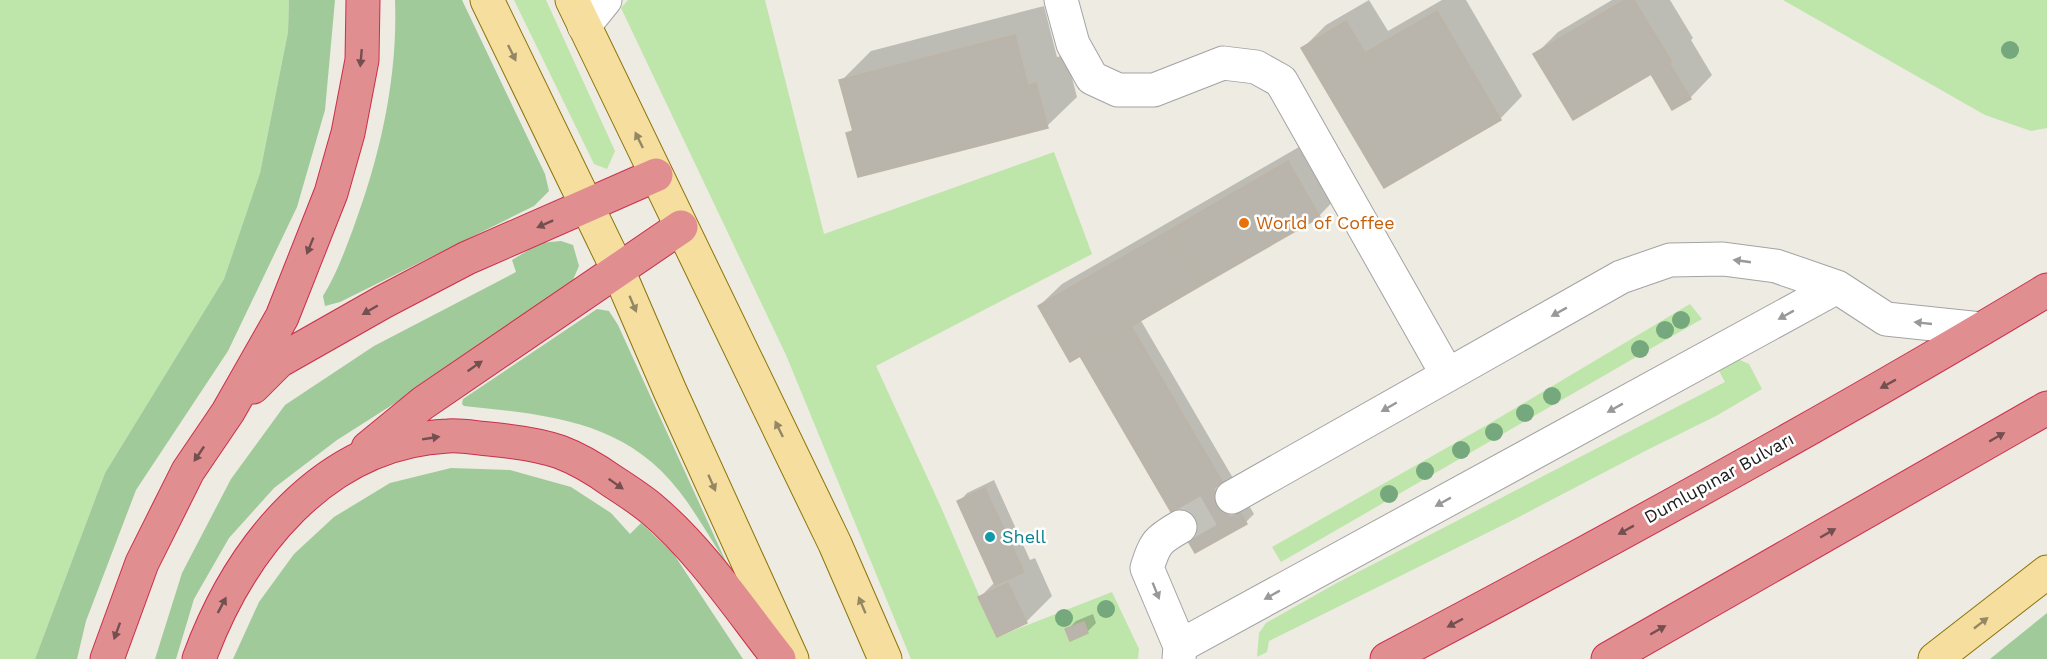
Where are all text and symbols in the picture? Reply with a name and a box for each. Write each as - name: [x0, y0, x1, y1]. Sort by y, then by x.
- one-way arrow: [508, 44, 517, 61]
- one-way arrow: [357, 49, 366, 68]
- one-way arrow: [634, 131, 643, 148]
- place label: World of Coffee: [1256, 212, 1395, 233]
- marker: World of Coffee: [1237, 216, 1251, 230]
- one-way arrow: [536, 220, 553, 229]
- one-way arrow: [305, 237, 315, 255]
- one-way arrow: [1732, 257, 1751, 266]
- one-way arrow: [628, 296, 638, 314]
- one-way arrow: [361, 305, 378, 315]
- one-way arrow: [1551, 306, 1567, 317]
- one-way arrow: [1777, 310, 1794, 320]
- one-way arrow: [1914, 318, 1933, 328]
- one-way arrow: [467, 360, 483, 372]
- one-way arrow: [1880, 379, 1897, 389]
- one-way arrow: [1380, 402, 1397, 412]
- one-way arrow: [1606, 403, 1623, 413]
- one-way arrow: [774, 420, 783, 437]
- street label: Dumlupınar Bulvarı: [1640, 428, 1797, 527]
- one-way arrow: [1989, 431, 2005, 442]
- one-way arrow: [422, 434, 441, 443]
- one-way arrow: [193, 446, 205, 462]
- one-way arrow: [707, 474, 716, 491]
- one-way arrow: [608, 478, 624, 489]
- one-way arrow: [1435, 497, 1452, 507]
- one-way arrow: [1617, 525, 1634, 535]
- place label: Shell: [1002, 526, 1047, 547]
- one-way arrow: [1820, 528, 1836, 539]
- marker: Shell: [983, 530, 997, 544]
- one-way arrow: [1151, 582, 1161, 600]
- one-way arrow: [1264, 590, 1281, 600]
- one-way arrow: [217, 596, 227, 613]
- one-way arrow: [857, 597, 866, 614]
- one-way arrow: [1973, 617, 1989, 630]
- one-way arrow: [1446, 618, 1463, 628]
- one-way arrow: [112, 622, 122, 640]
- one-way arrow: [1650, 625, 1667, 635]

